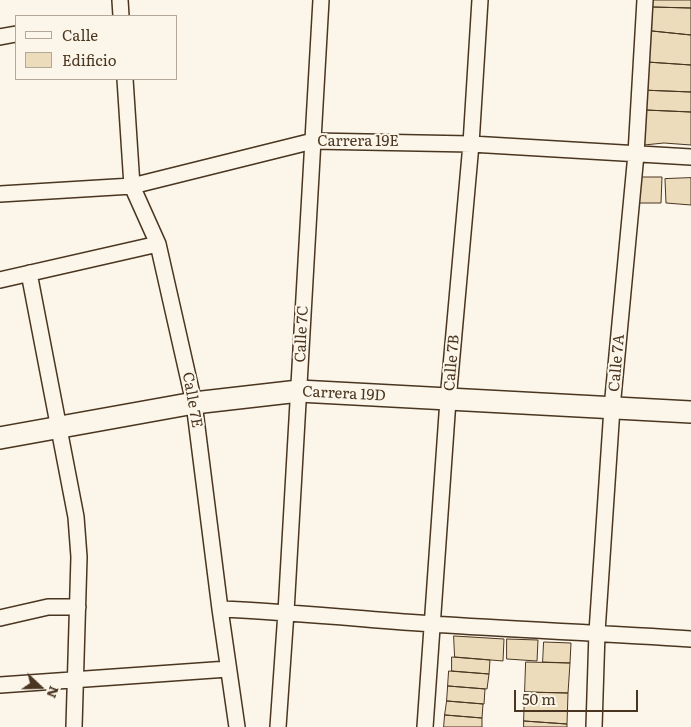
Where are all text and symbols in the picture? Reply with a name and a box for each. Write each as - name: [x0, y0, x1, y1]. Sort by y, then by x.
- legend: [15, 15, 178, 80]
- text: Calle: [62, 23, 98, 46]
- text: Edificio: [62, 48, 117, 71]
- street label: Carrera 19E: [317, 133, 399, 151]
- street label: Calle 7C: [292, 305, 312, 363]
- street label: Calle 7A: [606, 333, 628, 393]
- street label: Calle 7B: [441, 334, 463, 392]
- street label: Calle 7E: [178, 371, 206, 429]
- street label: Carrera 19D: [302, 383, 386, 405]
- north arrow: [15, 662, 65, 712]
- scale bar: [516, 680, 640, 712]
- text: N: [43, 683, 65, 701]
- text: 50 m: [522, 687, 556, 710]

